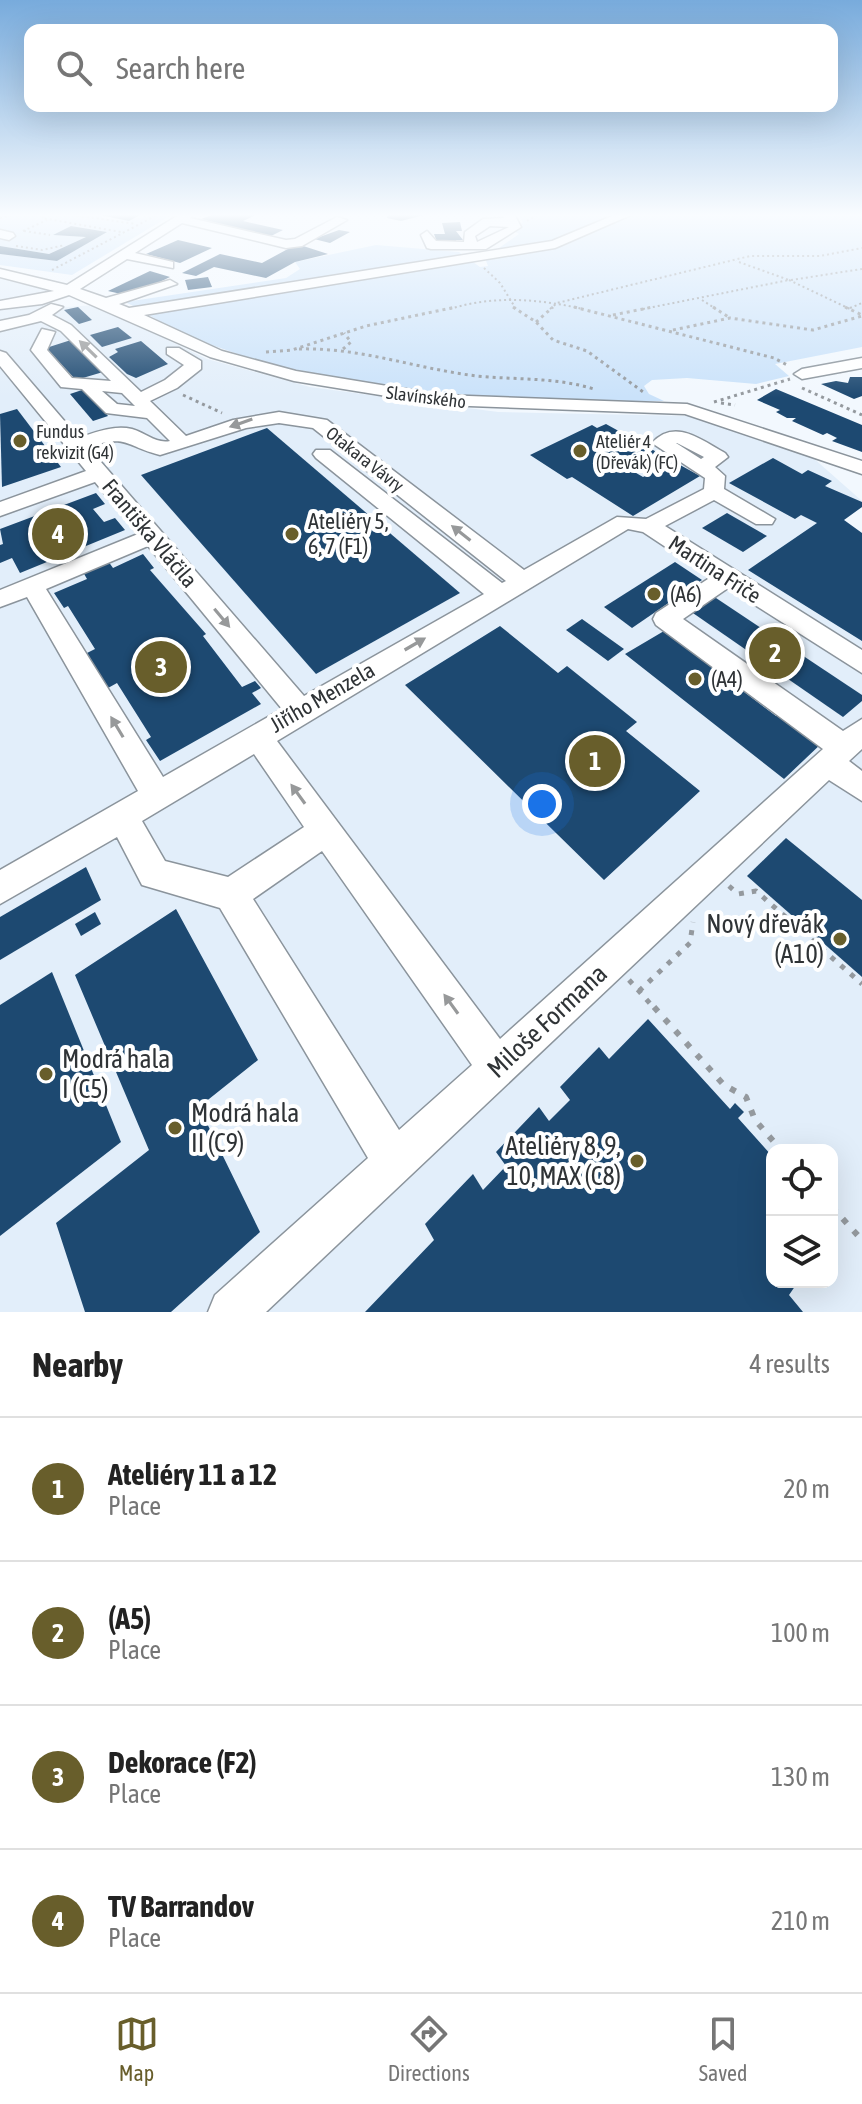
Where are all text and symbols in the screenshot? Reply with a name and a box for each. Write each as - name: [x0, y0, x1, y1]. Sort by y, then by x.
- search box: [24, 24, 838, 112]
- icon: search: [52, 46, 96, 90]
- text: Search here: [116, 51, 245, 85]
- one-way arrow: [79, 340, 98, 359]
- street label: Slavínského: [385, 382, 467, 412]
- one-way arrow: [228, 418, 252, 430]
- place label: Fundus rekvizit (G4): [36, 421, 114, 463]
- street label: Otakara Vávry: [322, 422, 408, 496]
- place label: Ateliér 4 (Dřevák) (FC): [596, 431, 678, 473]
- marker: Fundus rekvizit (G4): [11, 432, 29, 450]
- marker: Ateliér 4 (Dřevák) (FC): [571, 442, 589, 460]
- street label: Františka Vláčila: [97, 473, 203, 593]
- pin: 4: [32, 504, 84, 564]
- place label: Ateliéry 5, 6, 7 (F1): [308, 508, 389, 559]
- marker: Ateliéry 5, 6, 7 (F1): [283, 525, 301, 543]
- one-way arrow: [451, 525, 471, 541]
- street label: Martina Friče: [664, 530, 766, 608]
- place label: (A6): [670, 581, 702, 607]
- marker: (A6): [645, 585, 663, 603]
- one-way arrow: [213, 608, 230, 628]
- pin: 2: [749, 623, 801, 683]
- pin: 3: [135, 637, 187, 697]
- one-way arrow: [404, 637, 426, 651]
- street label: Jiřího Menzela: [265, 657, 379, 737]
- place label: (A4): [711, 666, 743, 692]
- marker: (A4): [686, 670, 704, 688]
- one-way arrow: [110, 716, 124, 739]
- pin: 1: [569, 731, 621, 791]
- one-way arrow: [291, 783, 306, 804]
- your location: [522, 784, 562, 824]
- place label: Nový dřevák (A10): [706, 909, 824, 969]
- marker: Nový dřevák (A10): [831, 930, 849, 948]
- street label: Miloše Formana: [481, 958, 613, 1084]
- one-way arrow: [443, 993, 459, 1015]
- place label: Modrá hala I (C5): [62, 1044, 170, 1104]
- marker: Modrá hala I (C5): [37, 1065, 55, 1083]
- place label: Modrá hala II (C9): [191, 1098, 299, 1158]
- marker: Modrá hala II (C9): [166, 1119, 184, 1137]
- place label: Ateliéry 8, 9, 10, MAX (C8): [505, 1131, 621, 1191]
- map controls: [766, 1144, 838, 1288]
- button: locate: [766, 1144, 838, 1216]
- marker: Ateliéry 8, 9, 10, MAX (C8): [628, 1152, 646, 1170]
- button: layers: [766, 1216, 838, 1288]
- text: Nearby: [32, 1345, 123, 1384]
- text: 4 results: [749, 1349, 830, 1379]
- text: Ateliéry 11 a 12: [108, 1457, 277, 1491]
- text: 1: [52, 1474, 64, 1504]
- text: 20 m: [783, 1474, 830, 1504]
- text: Place: [108, 1491, 161, 1521]
- text: (A5): [108, 1601, 151, 1635]
- text: 2: [52, 1618, 64, 1648]
- text: 100 m: [771, 1618, 830, 1648]
- text: Place: [108, 1635, 161, 1665]
- text: Dekorace (F2): [108, 1745, 257, 1779]
- text: 3: [52, 1762, 64, 1792]
- text: 130 m: [771, 1762, 830, 1792]
- text: Place: [108, 1779, 161, 1809]
- text: TV Barrandov: [108, 1889, 254, 1923]
- text: 4: [52, 1906, 64, 1936]
- text: 210 m: [771, 1906, 830, 1936]
- text: Place: [108, 1923, 161, 1953]
- tab: Map: [115, 2012, 159, 2086]
- tab: Directions: [388, 2012, 470, 2086]
- tab: Saved: [699, 2012, 747, 2086]

